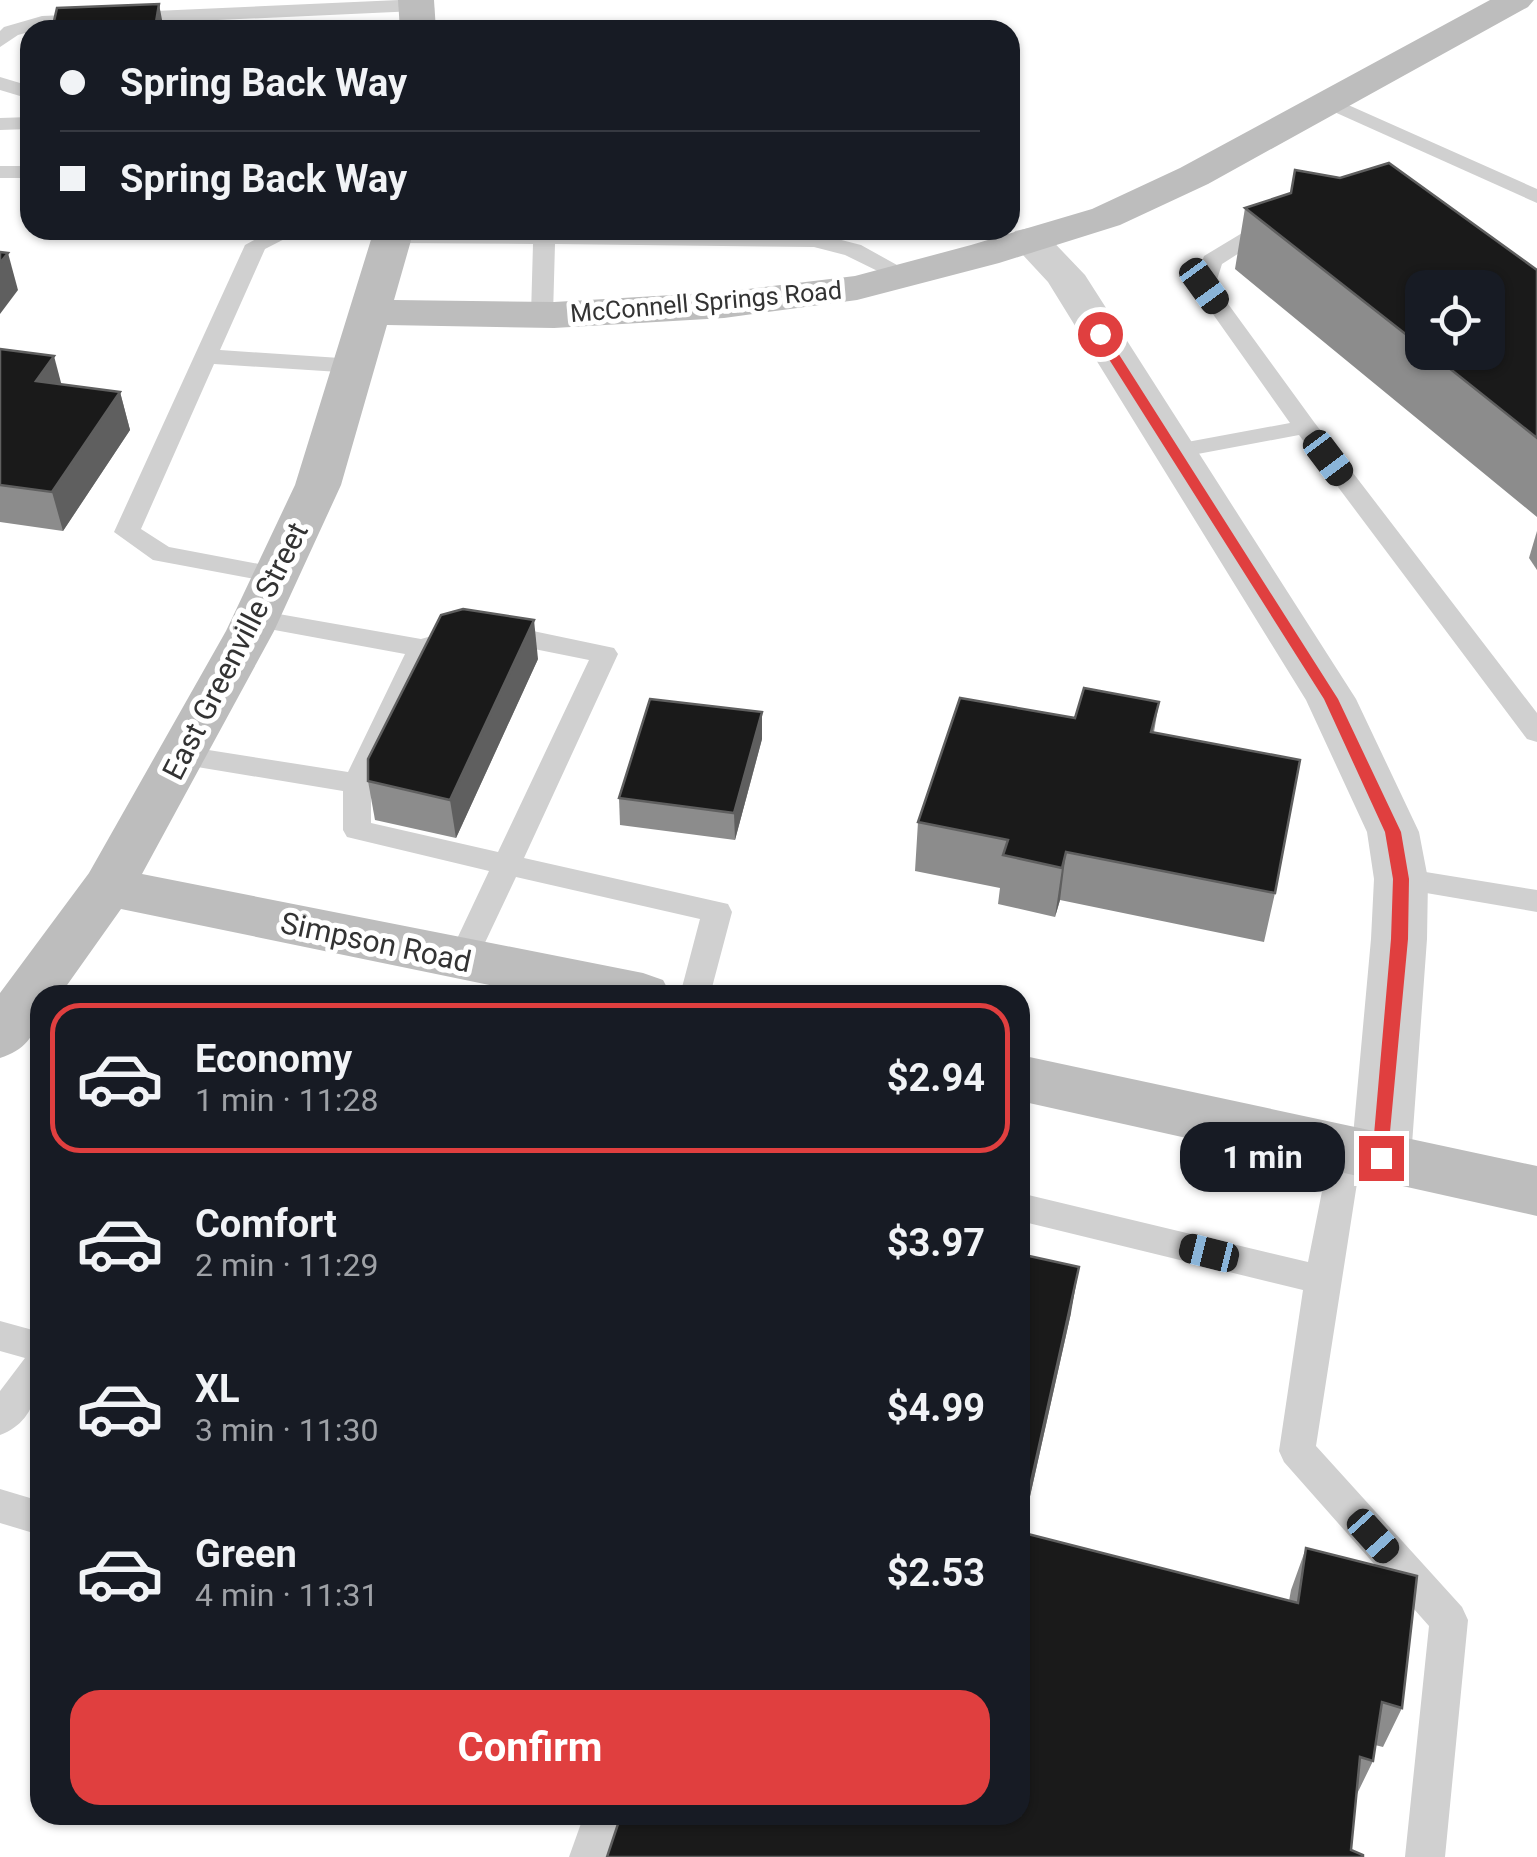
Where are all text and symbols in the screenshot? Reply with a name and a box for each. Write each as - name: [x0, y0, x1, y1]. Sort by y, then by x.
- text: Spring Back Way: [120, 61, 407, 105]
- text: Spring Back Way: [120, 157, 407, 201]
- car: [1174, 253, 1234, 319]
- map controls: [1405, 270, 1505, 370]
- button: locate: [1405, 270, 1505, 370]
- street label: McConnell Springs Road: [569, 276, 843, 328]
- route start: [1078, 312, 1123, 357]
- car: [1298, 425, 1358, 491]
- street label: East Greenville Street: [155, 517, 315, 785]
- street label: Simpson Road: [278, 905, 474, 979]
- icon: car: [75, 1033, 165, 1123]
- text: Economy: [195, 1037, 352, 1081]
- text: $2.94: [887, 1056, 985, 1100]
- text: 1 min · 11:28: [195, 1081, 378, 1119]
- callout: 1 min: [1181, 1123, 1346, 1193]
- route end: [1359, 1136, 1404, 1181]
- text: 1 min: [1222, 1138, 1303, 1176]
- icon: car: [75, 1198, 165, 1288]
- text: Comfort: [195, 1202, 337, 1246]
- text: $3.97: [887, 1221, 985, 1265]
- car: [1176, 1231, 1242, 1275]
- text: 2 min · 11:29: [195, 1246, 378, 1284]
- icon: car: [75, 1363, 165, 1453]
- text: XL: [195, 1367, 240, 1411]
- text: $4.99: [887, 1386, 985, 1430]
- text: 3 min · 11:30: [195, 1411, 378, 1449]
- car: [1342, 1504, 1404, 1568]
- icon: car: [75, 1528, 165, 1618]
- text: Green: [195, 1532, 297, 1576]
- text: $2.53: [887, 1551, 985, 1595]
- text: 4 min · 11:31: [195, 1576, 378, 1614]
- button: Confirm: [70, 1690, 990, 1805]

